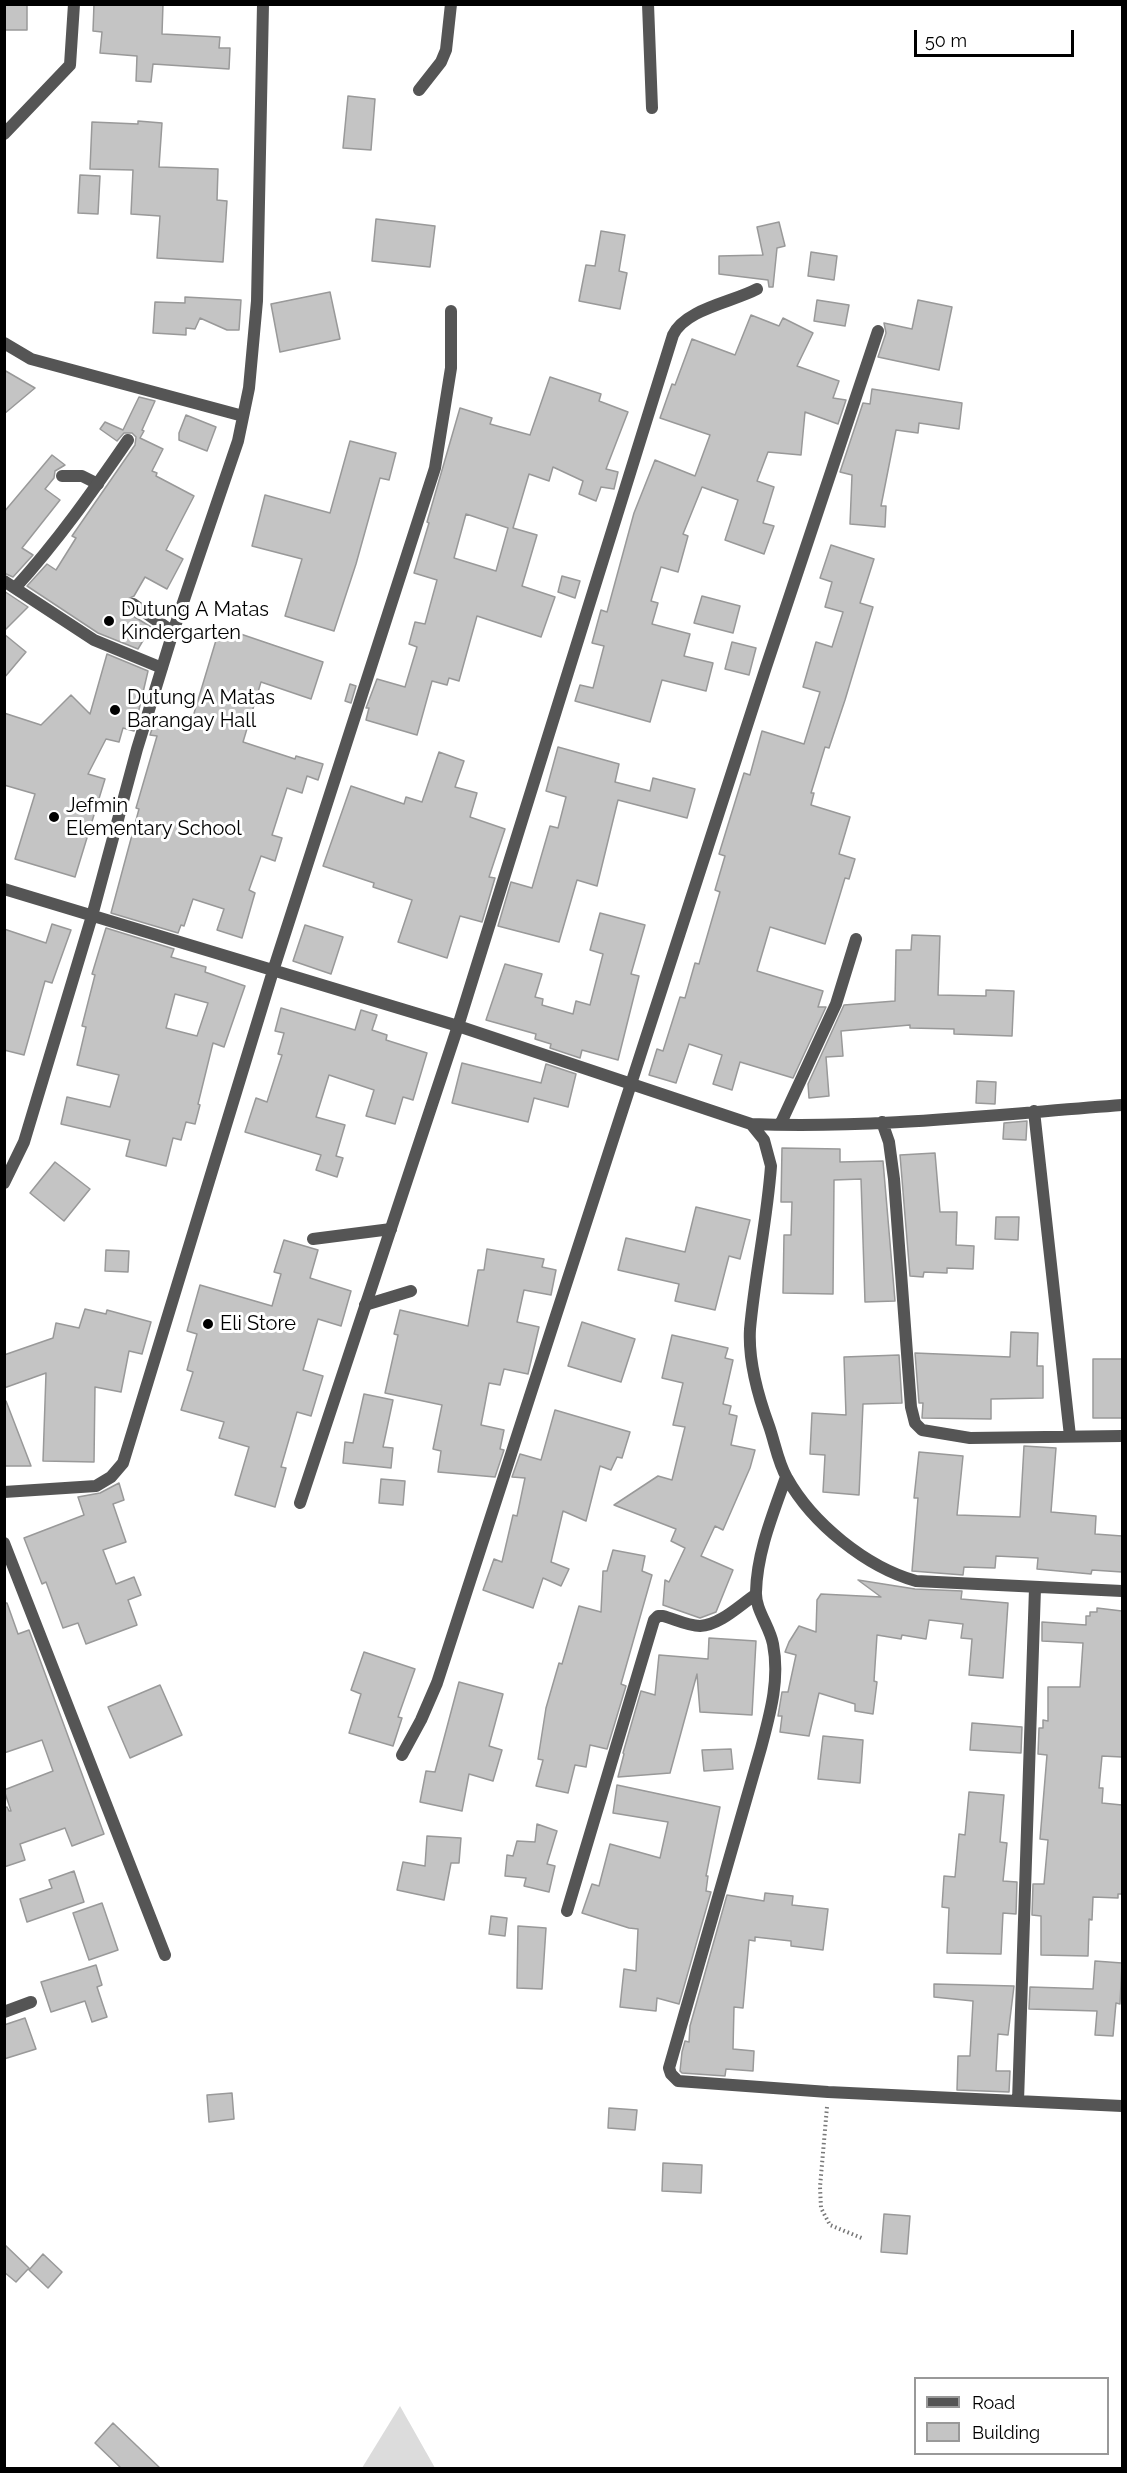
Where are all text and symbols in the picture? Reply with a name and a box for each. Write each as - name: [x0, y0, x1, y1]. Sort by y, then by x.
- scale bar: [917, 18, 1078, 56]
- text: 50 m: [925, 30, 967, 51]
- place label: Dutung A Matas Kindergarten: [121, 598, 269, 645]
- marker: Dutung A Matas Kindergarten: [102, 614, 116, 628]
- place label: Dutung A Matas Barangay Hall: [127, 686, 275, 733]
- marker: Dutung A Matas Barangay Hall: [108, 703, 122, 717]
- place label: Jefmin Elementary School: [66, 794, 242, 841]
- marker: Jefmin Elementary School: [47, 810, 61, 824]
- place label: Eli Store: [220, 1312, 296, 1336]
- marker: Eli Store: [201, 1317, 215, 1331]
- legend: [914, 2377, 1109, 2455]
- text: Road: [972, 2392, 1015, 2413]
- text: Building: [972, 2422, 1040, 2443]

